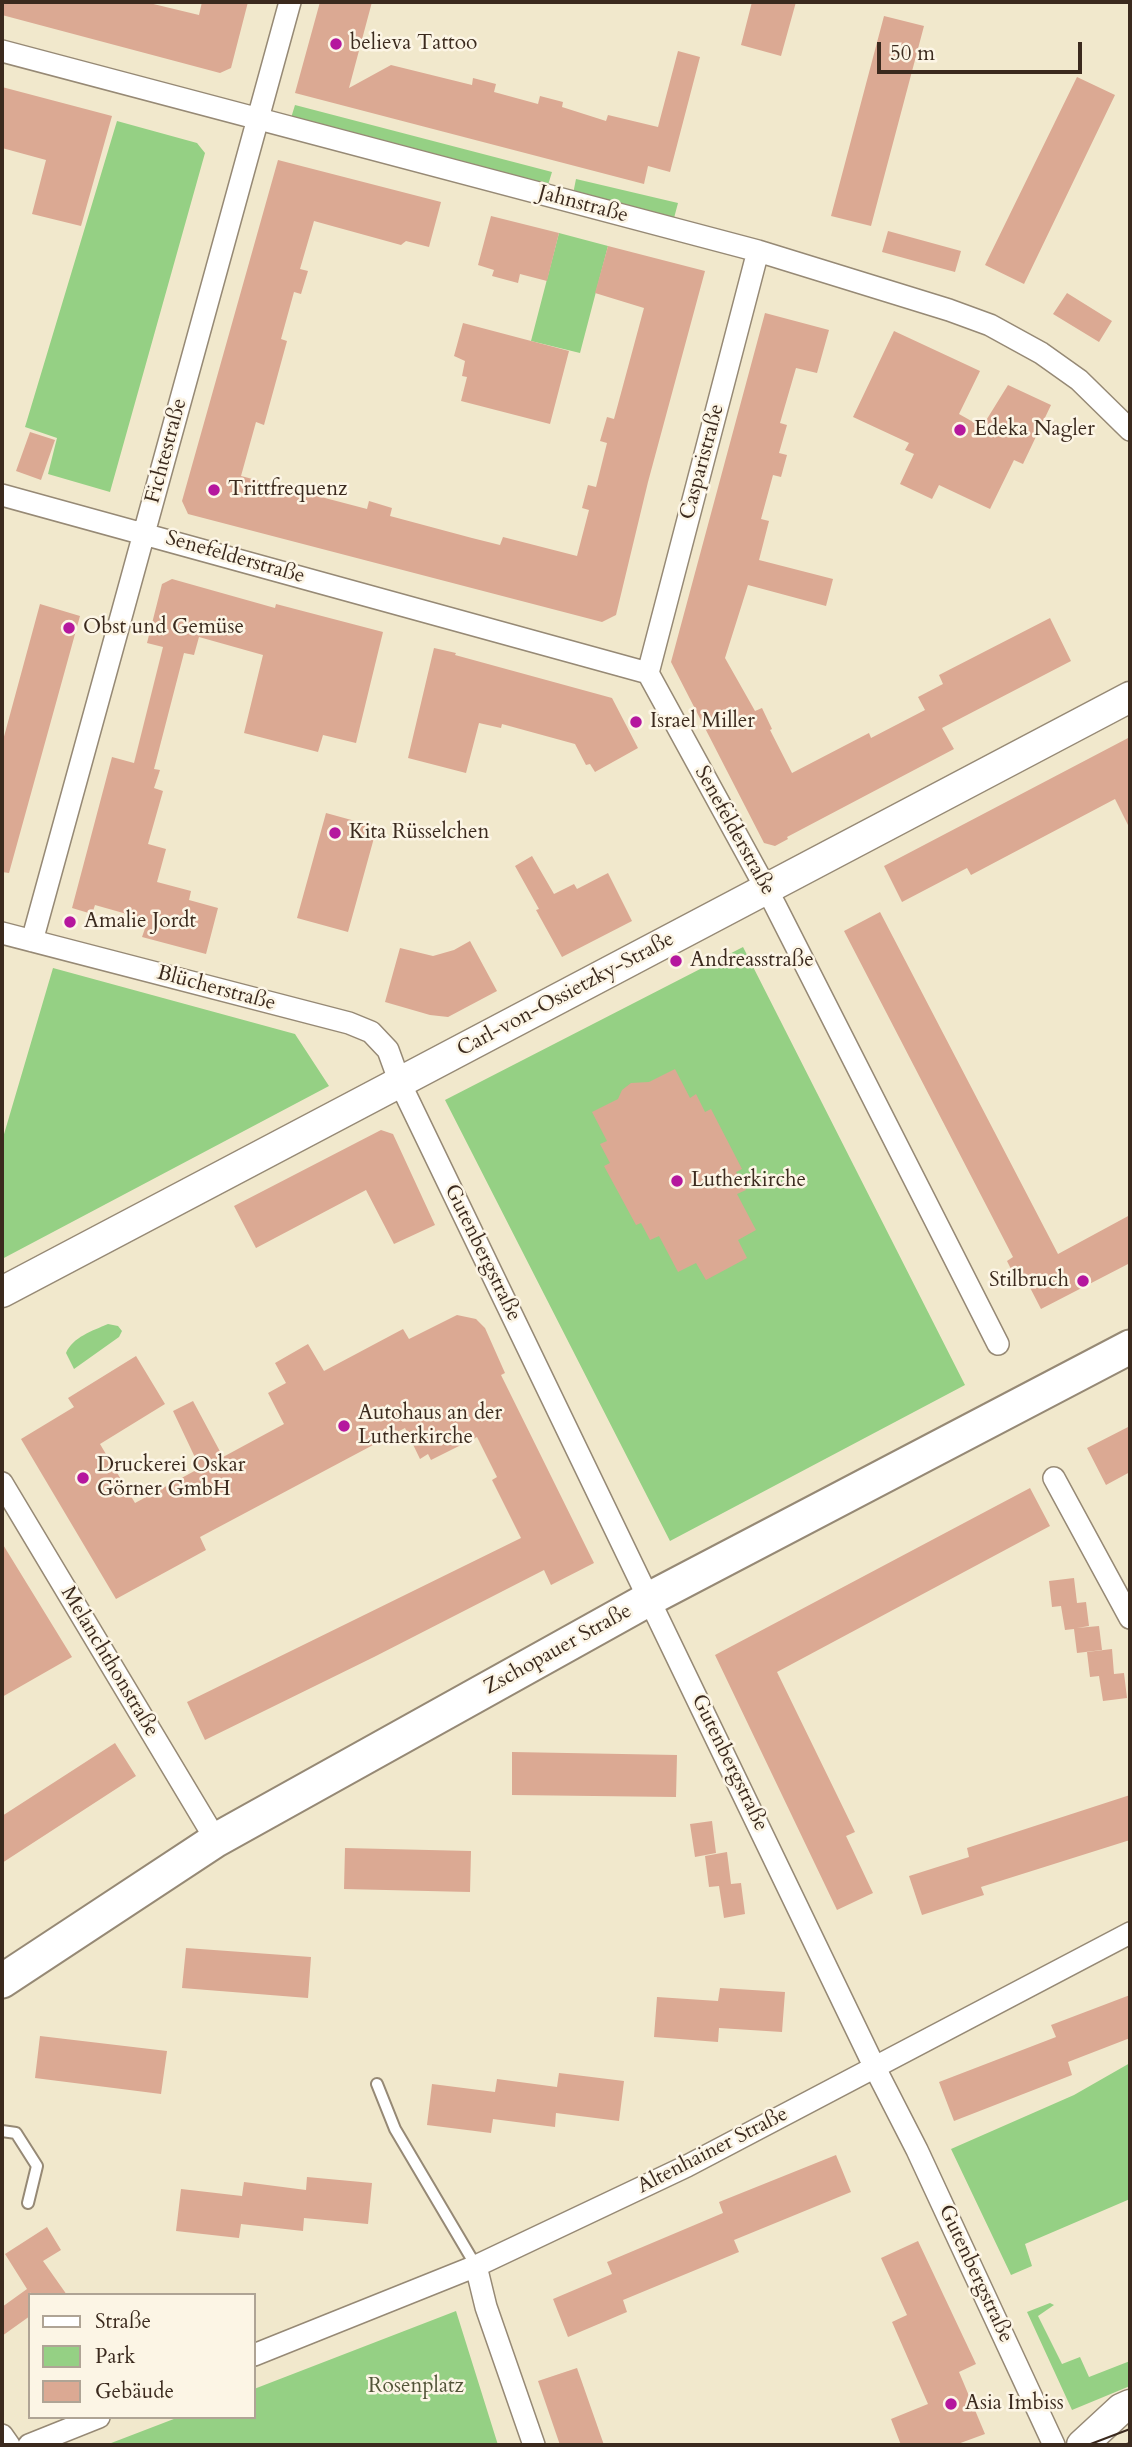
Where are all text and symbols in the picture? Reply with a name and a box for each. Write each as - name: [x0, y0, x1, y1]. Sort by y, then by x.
- scale bar: [880, 28, 1085, 72]
- place label: believa Tattoo: [350, 31, 477, 57]
- marker: believa Tattoo: [328, 36, 344, 52]
- text: 50 m: [890, 39, 935, 68]
- street label: Jahnstraße: [535, 181, 631, 229]
- street label: Fichtestraße: [141, 396, 193, 506]
- street label: Casparistraße: [676, 402, 730, 522]
- place label: Edeka Nagler: [974, 417, 1095, 443]
- marker: Edeka Nagler: [952, 422, 968, 438]
- place label: Trittfrequenz: [228, 477, 347, 503]
- marker: Trittfrequenz: [206, 482, 222, 498]
- street label: Senefelderstraße: [163, 526, 307, 590]
- place label: Obst und Gemüse: [83, 615, 244, 641]
- marker: Obst und Gemüse: [61, 620, 77, 636]
- place label: Israel Miller: [650, 709, 755, 735]
- marker: Israel Miller: [628, 714, 644, 730]
- street label: Senefelderstraße: [688, 762, 780, 900]
- place label: Kita Rüsselchen: [349, 820, 489, 846]
- marker: Kita Rüsselchen: [327, 825, 343, 841]
- place label: Amalie Jordt: [84, 909, 196, 935]
- marker: Amalie Jordt: [62, 914, 78, 930]
- street label: Carl-von-Ossietzky-Straße: [453, 927, 679, 1063]
- place label: Andreasstraße: [690, 948, 814, 974]
- marker: Andreasstraße: [668, 953, 684, 969]
- street label: Blücherstraße: [154, 961, 278, 1017]
- place label: Lutherkirche: [691, 1168, 806, 1194]
- marker: Lutherkirche: [669, 1173, 685, 1189]
- street label: Gutenbergstraße: [438, 1181, 526, 1325]
- place label: Stilbruch: [989, 1268, 1069, 1294]
- marker: Stilbruch: [1075, 1273, 1091, 1289]
- place label: Autohaus an der Lutherkirche: [358, 1401, 502, 1451]
- marker: Autohaus an der Lutherkirche: [336, 1418, 352, 1434]
- place label: Druckerei Oskar Görner GmbH: [97, 1453, 245, 1503]
- marker: Druckerei Oskar Görner GmbH: [75, 1470, 91, 1486]
- street label: Melanchthonstraße: [54, 1582, 164, 1742]
- street label: Zschopauer Straße: [480, 1599, 636, 1701]
- street label: Gutenbergstraße: [685, 1691, 773, 1835]
- street label: Altenhainer Straße: [634, 2102, 792, 2200]
- street label: Gutenbergstraße: [932, 2201, 1018, 2347]
- legend: [28, 2293, 256, 2419]
- text: Straße: [95, 2307, 151, 2336]
- text: Park: [95, 2342, 135, 2371]
- park label: Rosenplatz: [368, 2374, 464, 2400]
- text: Gebäude: [95, 2377, 174, 2406]
- place label: Asia Imbiss: [965, 2391, 1064, 2417]
- marker: Asia Imbiss: [943, 2396, 959, 2412]

